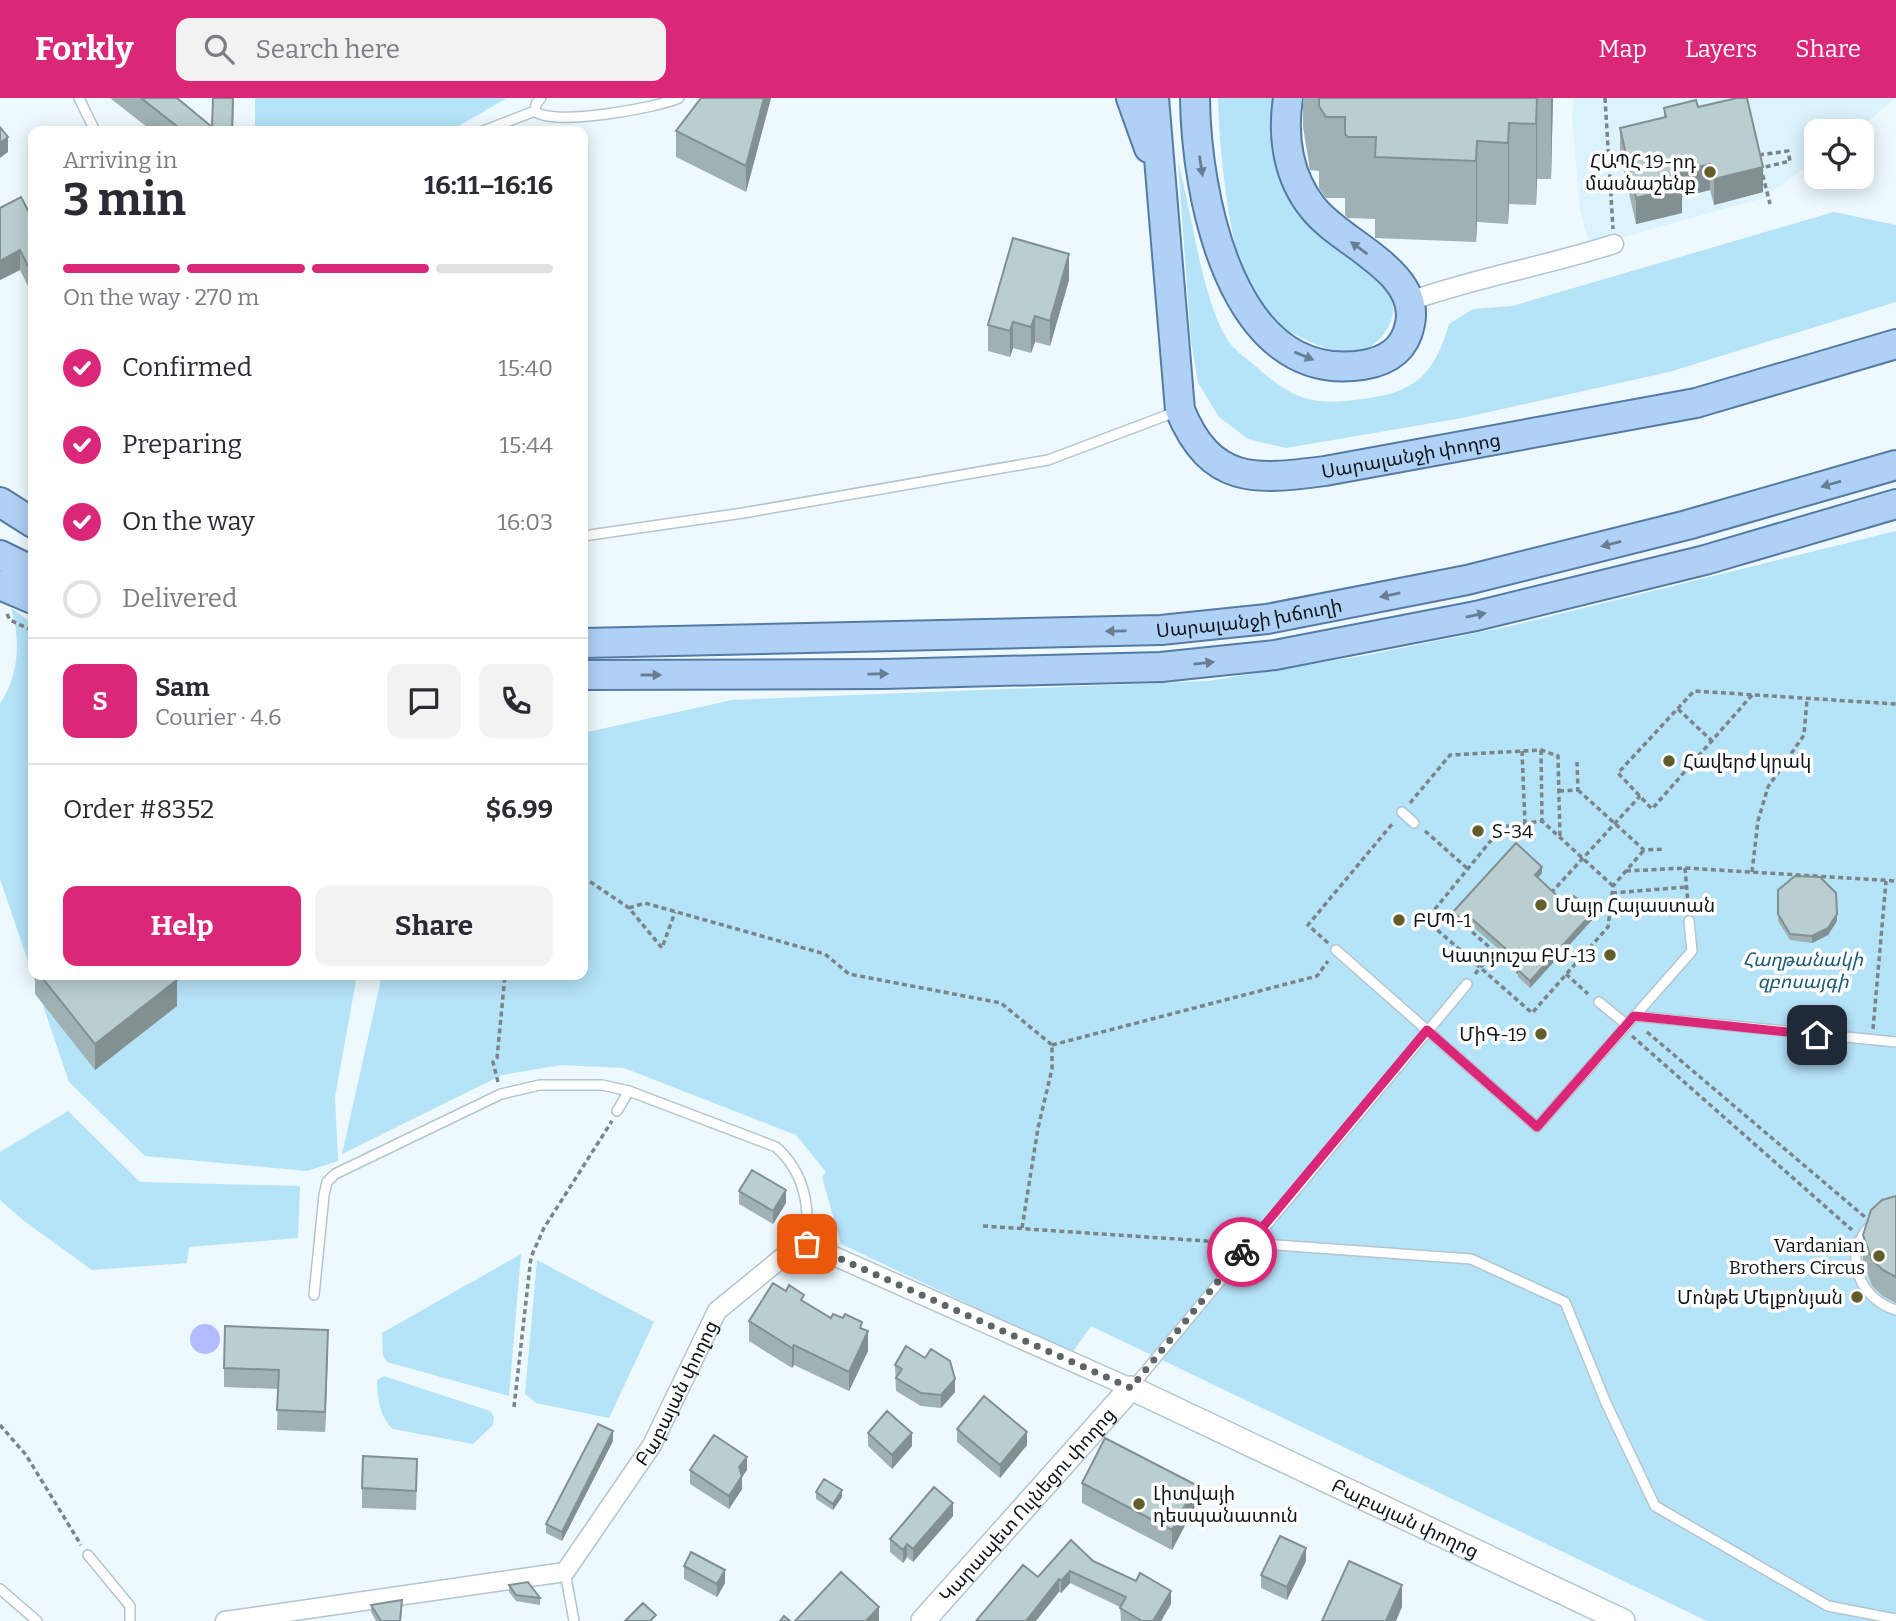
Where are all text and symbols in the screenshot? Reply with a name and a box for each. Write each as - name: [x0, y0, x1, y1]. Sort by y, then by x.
- search box: [176, 18, 666, 81]
- text: Forkly: [35, 29, 134, 69]
- icon: search: [200, 30, 238, 68]
- text: Search here: [256, 34, 400, 65]
- text: Map: [1599, 35, 1647, 63]
- text: Layers: [1685, 35, 1757, 63]
- text: Share: [1795, 35, 1861, 63]
- map controls: [1804, 119, 1874, 189]
- button: locate: [1804, 119, 1874, 189]
- text: Arriving in: [63, 146, 177, 174]
- place label: ՀԱՊՀ 19-րդ մասնաշենք: [1585, 150, 1697, 195]
- one-way arrow: [1196, 155, 1207, 177]
- marker: ՀԱՊՀ 19-րդ մասնաշենք: [1702, 164, 1718, 180]
- text: 16:11–16:16: [424, 170, 553, 201]
- text: 3 min: [63, 172, 186, 227]
- one-way arrow: [1350, 241, 1368, 255]
- text: On the way · 270 m: [63, 283, 259, 311]
- icon: check: [63, 349, 101, 387]
- one-way arrow: [1294, 351, 1315, 362]
- text: Confirmed: [122, 352, 252, 383]
- text: 15:40: [498, 354, 553, 382]
- icon: check: [63, 426, 101, 464]
- street label: Սարալանջի փողոց: [1320, 428, 1502, 483]
- text: Preparing: [122, 429, 242, 460]
- text: 15:44: [500, 431, 553, 459]
- one-way arrow: [1820, 479, 1841, 489]
- icon: check: [63, 503, 101, 541]
- text: On the way: [122, 506, 255, 537]
- text: 16:03: [497, 508, 553, 536]
- one-way arrow: [1600, 539, 1622, 550]
- text: Delivered: [122, 583, 237, 614]
- one-way arrow: [1379, 590, 1401, 601]
- street label: Սարալանջի խճուղի: [1155, 594, 1344, 642]
- one-way arrow: [1465, 610, 1487, 621]
- one-way arrow: [1105, 625, 1127, 637]
- one-way arrow: [1193, 657, 1215, 668]
- button: chat: [387, 664, 461, 738]
- button: phone: [479, 664, 553, 738]
- one-way arrow: [868, 668, 890, 680]
- one-way arrow: [640, 669, 662, 681]
- text: Sam: [155, 672, 210, 703]
- text: S: [92, 686, 108, 717]
- text: Courier · 4.6: [155, 703, 282, 731]
- place label: Հավերժ կրակ: [1683, 750, 1811, 773]
- marker: Հավերժ կրակ: [1661, 753, 1677, 769]
- text: Order #8352: [63, 794, 214, 825]
- text: $6.99: [486, 794, 553, 825]
- place label: Տ-34: [1492, 820, 1533, 843]
- marker: Տ-34: [1470, 823, 1486, 839]
- button: Help: [63, 886, 301, 966]
- button: Share: [315, 886, 553, 966]
- place label: Մայր Հայաստան: [1555, 894, 1715, 917]
- marker: Մայր Հայաստան: [1533, 897, 1549, 913]
- place label: ԲՄՊ-1: [1413, 909, 1471, 932]
- marker: ԲՄՊ-1: [1391, 912, 1407, 928]
- place label: Կատյուշա ԲՄ-13: [1441, 944, 1596, 967]
- marker: Կատյուշա ԲՄ-13: [1602, 947, 1618, 963]
- park label: Հաղթանակի զբոսայգի: [1743, 948, 1864, 993]
- pin: [1787, 1005, 1847, 1065]
- icon: home: [1798, 1016, 1836, 1054]
- place label: ՄիԳ-19: [1459, 1023, 1527, 1046]
- marker: ՄիԳ-19: [1533, 1026, 1549, 1042]
- pin: [777, 1214, 837, 1274]
- courier: [1207, 1217, 1277, 1287]
- icon: bag: [788, 1225, 826, 1263]
- icon: bike: [1223, 1233, 1261, 1271]
- place label: Vardanian Brothers Circus: [1729, 1234, 1865, 1279]
- marker: Vardanian Brothers Circus: [1871, 1248, 1887, 1264]
- place label: Մոնթե Մելքոնյան: [1677, 1286, 1843, 1309]
- marker: Մոնթե Մելքոնյան: [1849, 1289, 1865, 1305]
- street label: Բաբայան փողոց: [630, 1316, 723, 1470]
- street label: Կարապետ Ուլնեցու փողոց: [934, 1403, 1120, 1607]
- street label: Բաբայան փողոց: [1328, 1474, 1482, 1563]
- place label: Լիտվայի դեսպանատուն: [1153, 1482, 1298, 1527]
- marker: Լիտվայի դեսպանատուն: [1131, 1496, 1147, 1512]

